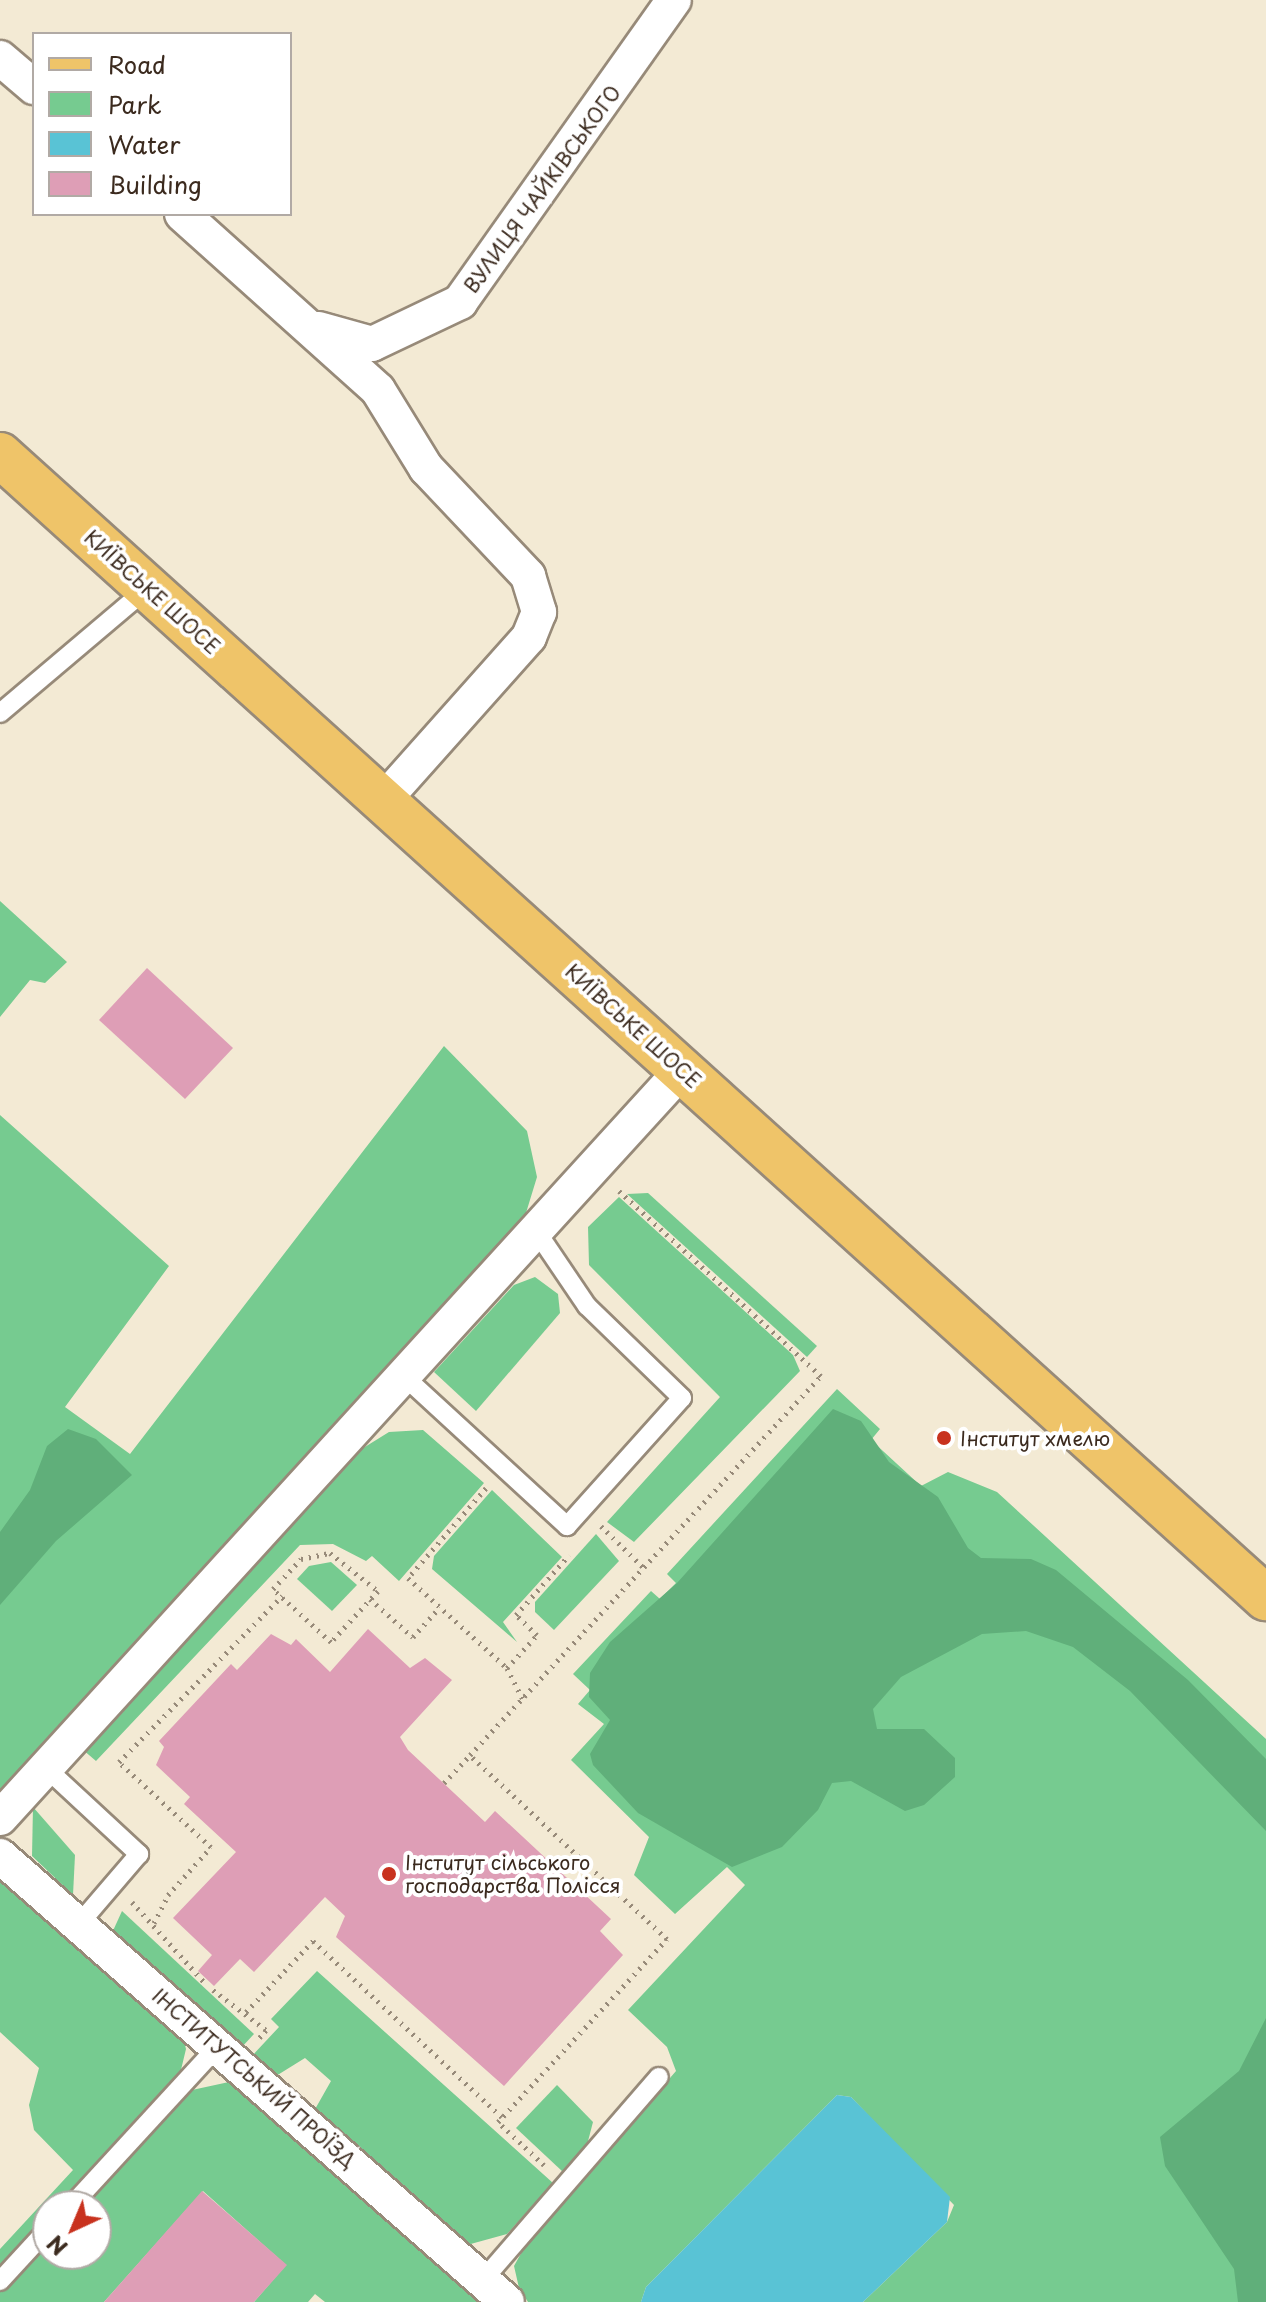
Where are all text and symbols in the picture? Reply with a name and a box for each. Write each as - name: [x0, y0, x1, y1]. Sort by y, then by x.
- legend: [32, 32, 292, 216]
- text: Road: [108, 46, 166, 82]
- street label: ВУЛИЦЯ ЧАЙКІВСЬКОГО: [458, 80, 626, 298]
- text: Park: [108, 86, 162, 122]
- text: Water: [108, 126, 180, 162]
- text: Building: [108, 166, 202, 202]
- street label: КИЇВСЬКЕ ШОСЕ: [79, 525, 225, 659]
- street label: КИЇВСЬКЕ ШОСЕ: [560, 959, 706, 1093]
- place label: Інститут хмелю: [960, 1426, 1111, 1450]
- marker: Інститут хмелю: [935, 1429, 953, 1447]
- place label: Інститут сільського господарства Полісся: [405, 1850, 621, 1897]
- marker: Інститут сільського господарства Полісся: [380, 1865, 398, 1883]
- street label: ІНСТИТУТСЬКИЙ ПРОЇЗД: [147, 1983, 361, 2173]
- north arrow: [32, 2190, 112, 2270]
- text: N: [39, 2228, 74, 2264]

